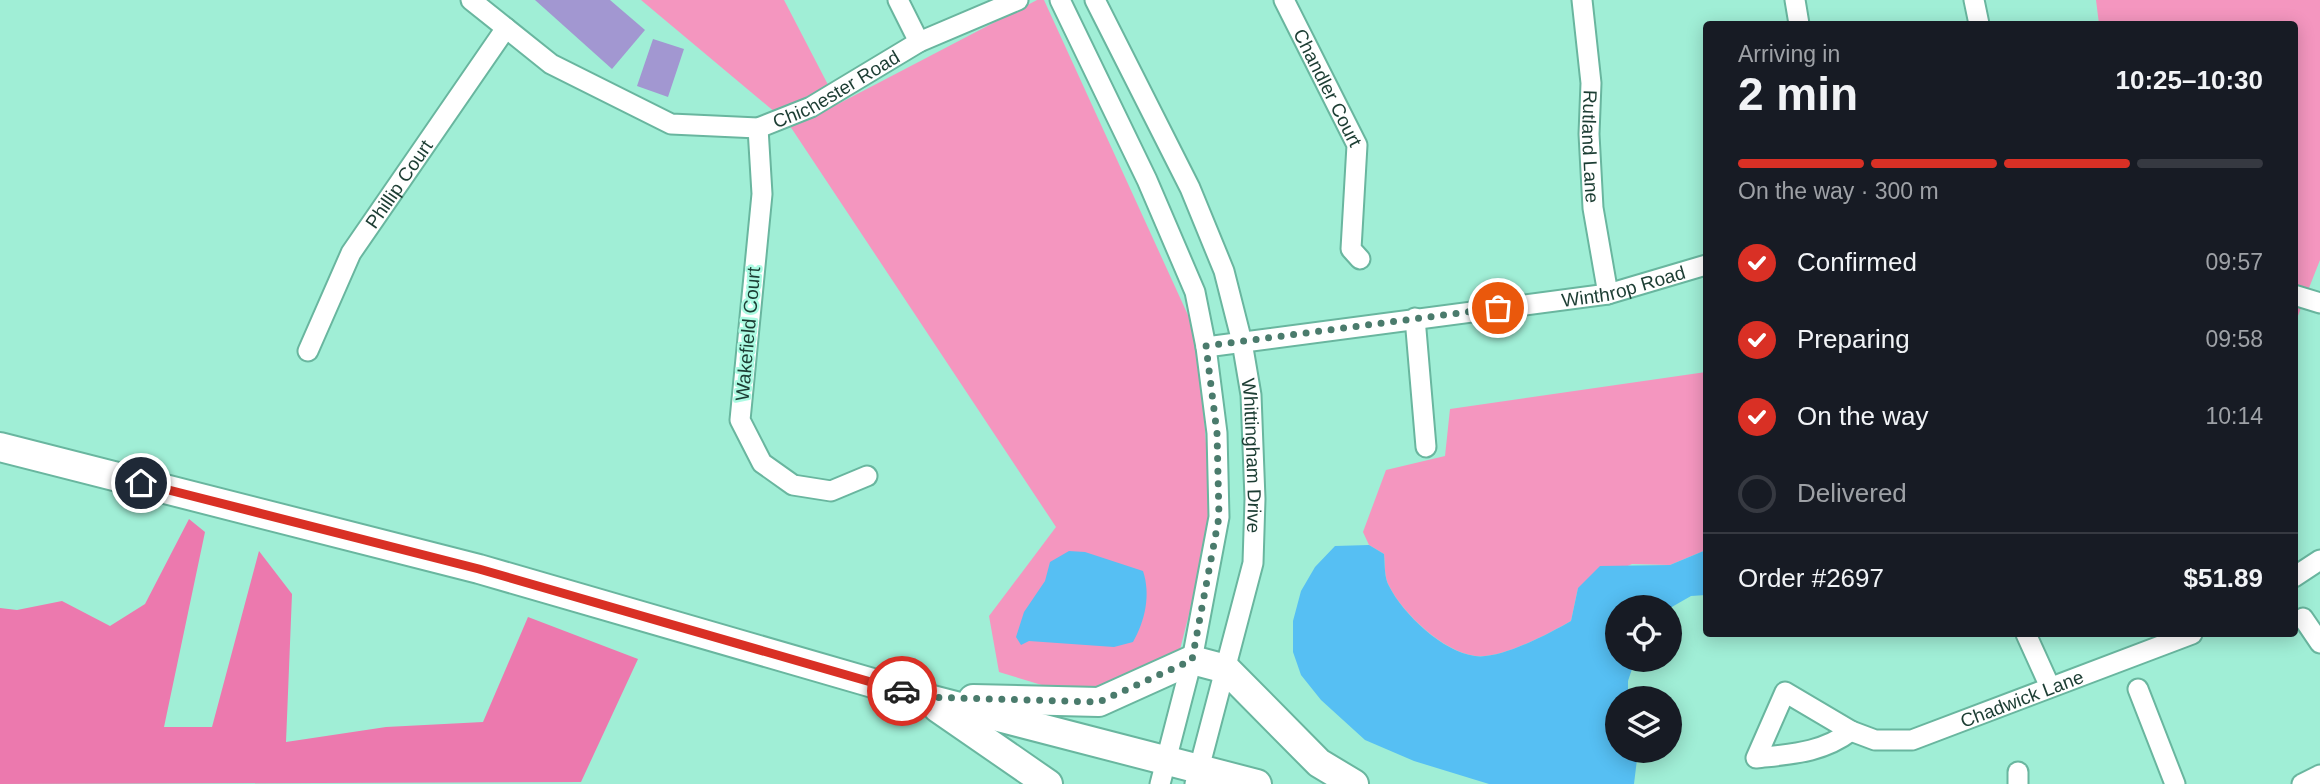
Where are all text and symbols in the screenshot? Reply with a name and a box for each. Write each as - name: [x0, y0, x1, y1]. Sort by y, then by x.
- street label: Chandler Court: [1290, 25, 1367, 150]
- text: Arriving in: [1738, 41, 1840, 67]
- street label: Chichester Road: [769, 46, 903, 132]
- text: 10:25–10:30: [2116, 65, 2263, 95]
- text: 2 min: [1738, 68, 1858, 120]
- street label: Rutland Lane: [1578, 90, 1603, 204]
- street label: Phillip Court: [361, 135, 437, 232]
- text: On the way · 300 m: [1738, 178, 1939, 204]
- icon: check: [1738, 244, 1776, 282]
- text: Confirmed: [1797, 247, 1917, 277]
- text: 09:57: [2205, 249, 2263, 275]
- street label: Winthrop Road: [1560, 261, 1688, 311]
- street label: Wakefield Court: [732, 265, 764, 402]
- pin: [1468, 278, 1528, 338]
- icon: bag: [1479, 289, 1517, 327]
- icon: check: [1738, 321, 1776, 359]
- text: Preparing: [1797, 324, 1910, 354]
- text: 09:58: [2205, 326, 2263, 352]
- street label: Whittingham Drive: [1238, 376, 1266, 534]
- icon: check: [1738, 398, 1776, 436]
- text: On the way: [1797, 401, 1929, 431]
- text: 10:14: [2205, 403, 2263, 429]
- pin: [111, 453, 171, 513]
- icon: home: [122, 464, 160, 502]
- text: Delivered: [1797, 478, 1907, 508]
- text: Order #2697: [1738, 563, 1884, 593]
- text: $51.89: [2183, 563, 2263, 593]
- map controls: [1605, 595, 1682, 763]
- button: locate: [1605, 595, 1682, 672]
- courier: [867, 656, 937, 726]
- street label: Chadwick Lane: [1957, 666, 2086, 731]
- icon: car: [883, 672, 921, 710]
- button: layers: [1605, 686, 1682, 763]

